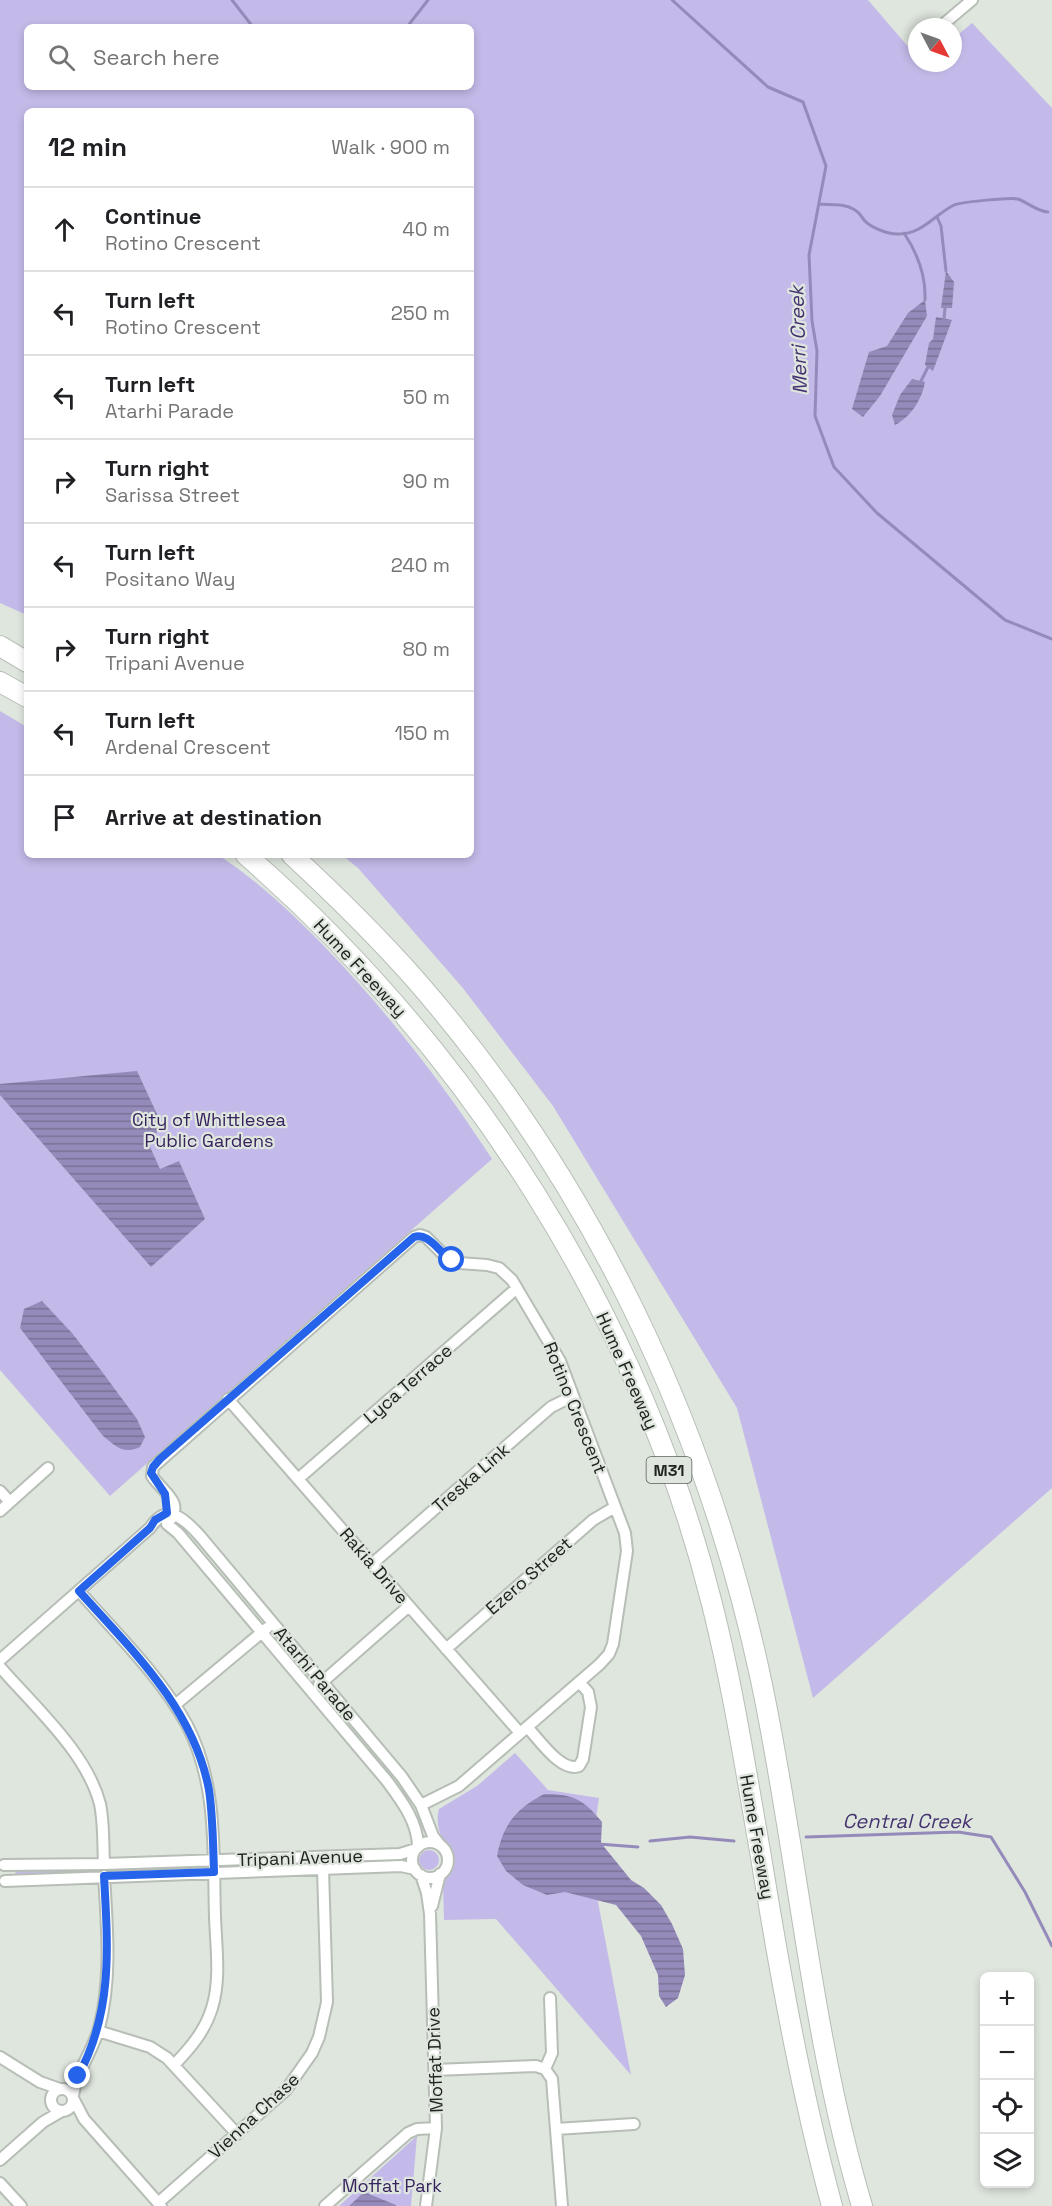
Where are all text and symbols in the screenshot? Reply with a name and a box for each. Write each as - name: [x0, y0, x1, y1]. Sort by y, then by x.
- north arrow: [908, 18, 962, 72]
- search box: [24, 24, 474, 90]
- icon: search: [45, 41, 78, 74]
- text: Search here: [93, 43, 220, 71]
- text: 12 min: [48, 130, 127, 164]
- text: Walk · 900 m: [331, 134, 450, 160]
- text: Continue: [105, 202, 201, 230]
- icon: ahead: [48, 213, 81, 246]
- text: 40 m: [402, 216, 450, 242]
- text: Rotino Crescent: [105, 230, 261, 256]
- water label: Merri Creek: [783, 283, 813, 395]
- text: Turn left: [105, 286, 195, 314]
- icon: left: [48, 297, 81, 330]
- text: 250 m: [391, 300, 450, 326]
- text: Rotino Crescent: [105, 314, 261, 340]
- text: Turn left: [105, 370, 195, 398]
- icon: left: [48, 381, 81, 414]
- text: 50 m: [403, 384, 450, 410]
- text: Atarhi Parade: [105, 398, 234, 424]
- text: Turn right: [105, 454, 210, 482]
- icon: right: [48, 465, 81, 498]
- text: 90 m: [403, 468, 450, 494]
- text: Sarissa Street: [105, 482, 240, 508]
- text: Turn left: [105, 538, 195, 566]
- icon: left: [48, 549, 81, 582]
- text: 240 m: [391, 552, 450, 578]
- text: Positano Way: [105, 566, 236, 592]
- text: Turn right: [105, 622, 210, 650]
- icon: right: [48, 633, 81, 666]
- text: 80 m: [402, 636, 450, 662]
- text: Tripani Avenue: [105, 650, 245, 676]
- text: Turn left: [105, 706, 195, 734]
- icon: left: [48, 717, 81, 750]
- text: 150 m: [395, 720, 450, 746]
- text: Ardenal Crescent: [105, 734, 271, 760]
- icon: arrive: [48, 801, 81, 834]
- text: Arrive at destination: [105, 803, 322, 831]
- street label: Hume Freeway: [309, 914, 412, 1022]
- park label: City of Whittlesea Public Gardens: [132, 1108, 286, 1152]
- route start: [438, 1246, 464, 1272]
- street label: Hume Freeway: [591, 1308, 664, 1433]
- street label: Rotino Crescent: [539, 1338, 612, 1477]
- street label: Lyca Terrace: [359, 1339, 457, 1428]
- street label: Treska Link: [427, 1437, 514, 1518]
- road number: M31: [646, 1457, 692, 1483]
- street label: Rakia Drive: [335, 1523, 414, 1609]
- street label: Ezero Street: [481, 1532, 577, 1619]
- street label: Atarhi Parade: [269, 1622, 362, 1726]
- street label: Hume Freeway: [735, 1773, 780, 1901]
- water label: Central Creek: [842, 1808, 974, 1834]
- street label: Tripani Avenue: [237, 1844, 363, 1871]
- map controls: [980, 1972, 1034, 2188]
- button: +: [980, 1972, 1034, 2026]
- street label: Moffat Drive: [421, 2007, 448, 2113]
- button: −: [980, 2026, 1034, 2080]
- route end: [64, 2062, 90, 2088]
- street label: Vienna Chase: [203, 2068, 304, 2164]
- button: locate: [980, 2080, 1034, 2134]
- button: layers: [980, 2134, 1034, 2188]
- park label: Moffat Park: [342, 2174, 442, 2197]

